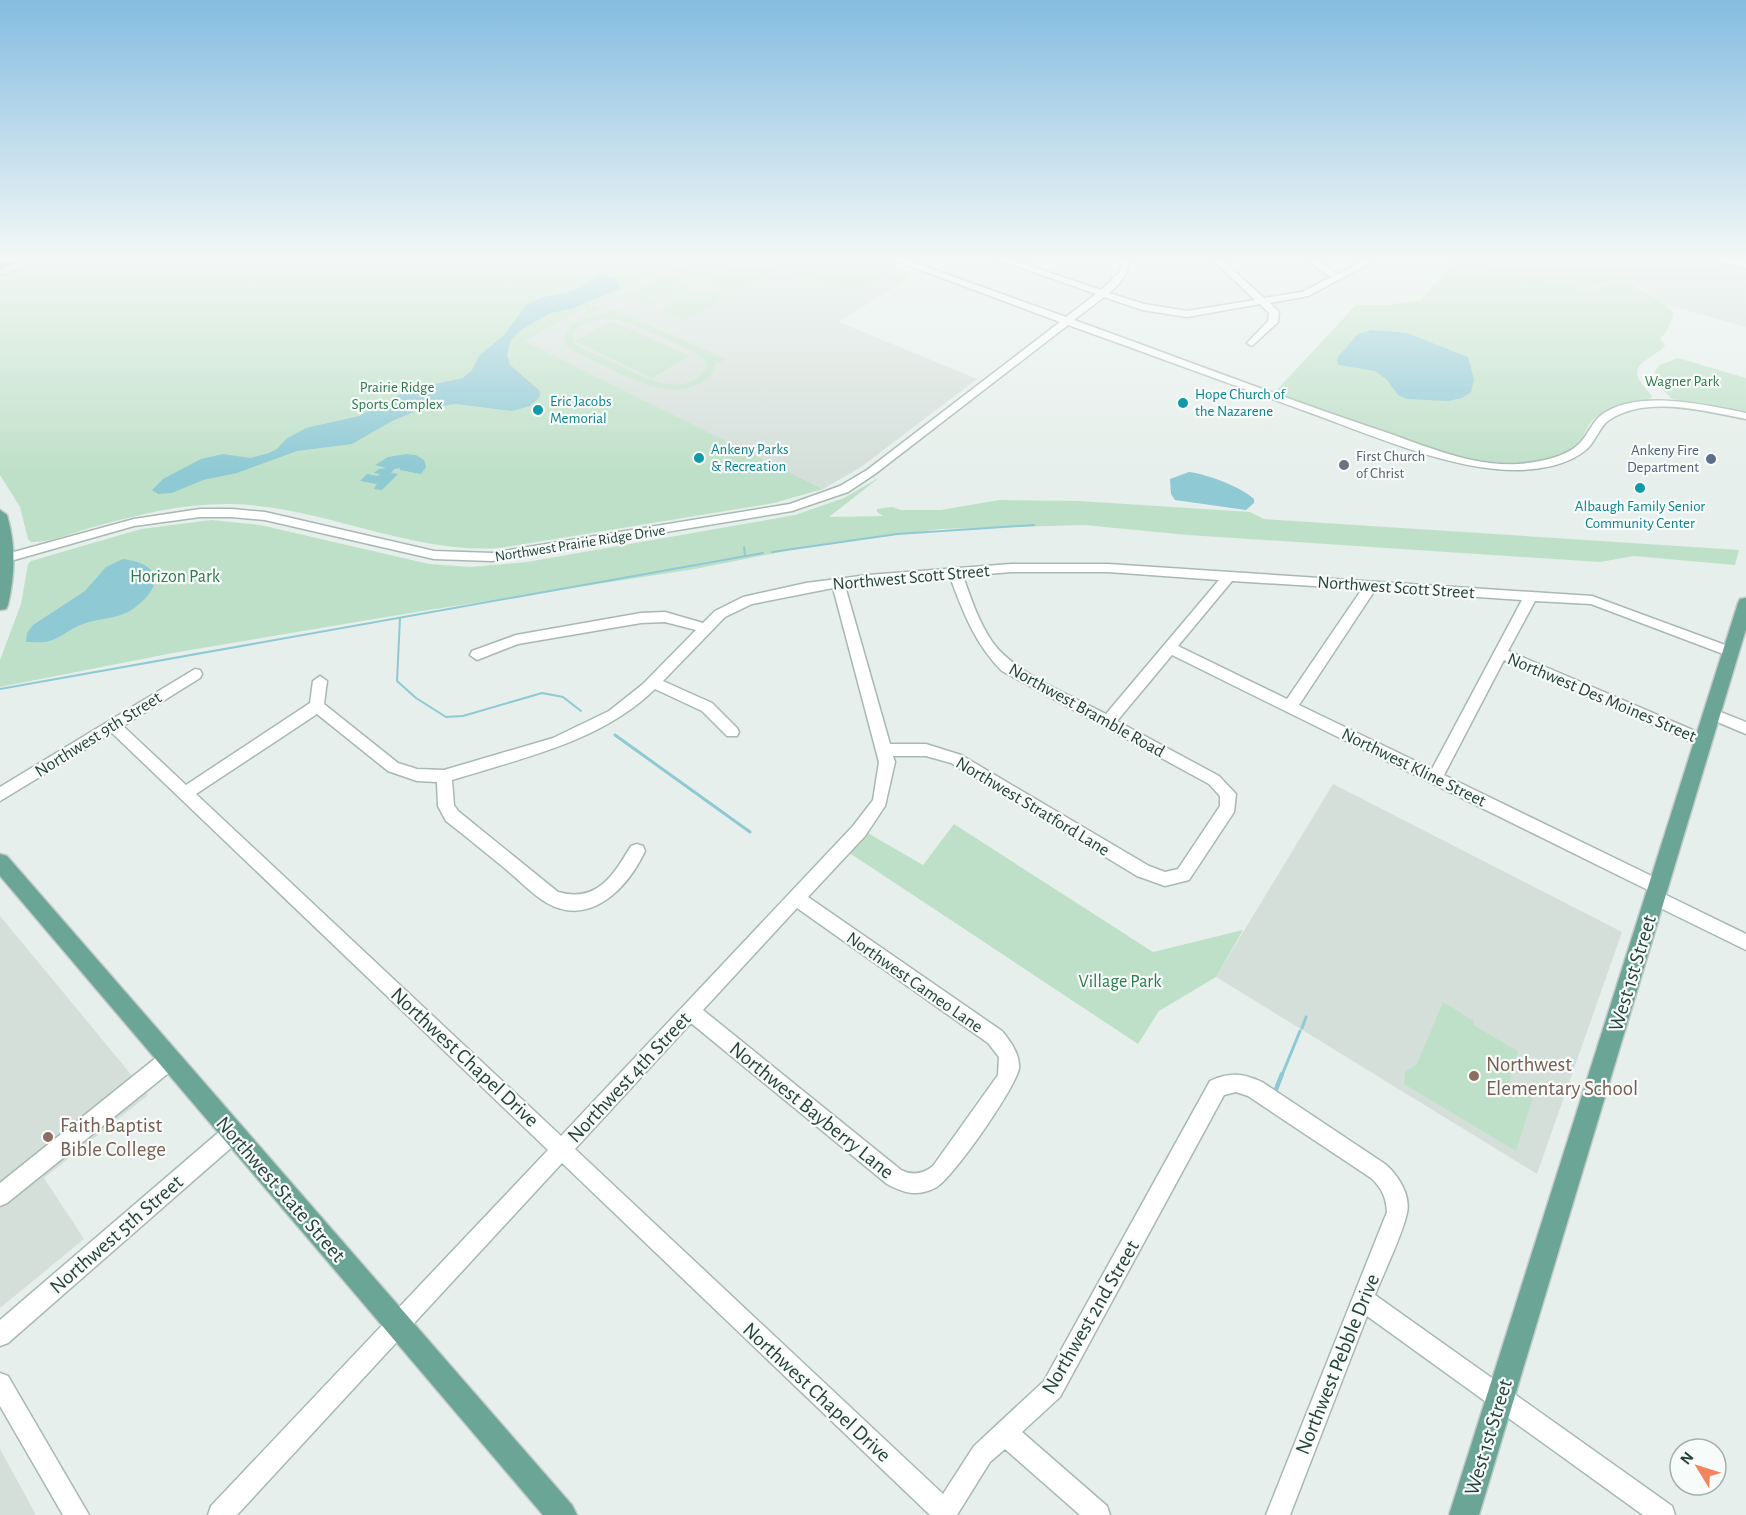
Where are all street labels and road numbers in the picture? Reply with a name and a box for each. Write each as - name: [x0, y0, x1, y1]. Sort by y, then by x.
- street label: Northwest Prairie Ridge Drive: [494, 523, 666, 564]
- street label: Northwest Scott Street: [832, 562, 991, 594]
- street label: Northwest Scott Street: [1317, 574, 1475, 602]
- street label: Northwest Des Moines Street: [1505, 650, 1699, 746]
- street label: Northwest Bramble Road: [1006, 661, 1167, 761]
- street label: Northwest 9th Street: [32, 688, 165, 781]
- street label: Northwest Kline Street: [1338, 725, 1489, 811]
- street label: Northwest Stratford Lane: [953, 754, 1112, 860]
- street label: West 1st Street: [1605, 912, 1660, 1034]
- street label: Northwest Cameo Lane: [843, 929, 986, 1037]
- street label: Northwest Chapel Drive: [387, 984, 543, 1131]
- street label: Northwest 4th Street: [564, 1008, 695, 1147]
- street label: Northwest Bayberry Lane: [726, 1038, 898, 1183]
- street label: Northwest State Street: [212, 1113, 349, 1266]
- street label: Northwest 5th Street: [46, 1171, 187, 1298]
- street label: Northwest 2nd Street: [1038, 1237, 1143, 1398]
- street label: Northwest Pebble Drive: [1292, 1271, 1383, 1458]
- street label: Northwest Chapel Drive: [739, 1319, 895, 1466]
- street label: West 1st Street: [1461, 1376, 1516, 1498]

